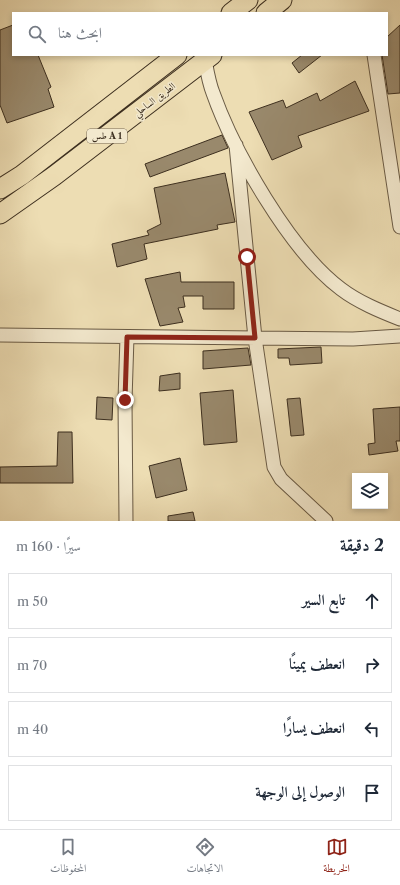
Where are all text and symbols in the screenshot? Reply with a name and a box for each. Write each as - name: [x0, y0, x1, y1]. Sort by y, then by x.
- search box: [12, 12, 388, 56]
- icon: search: [26, 23, 48, 45]
- text: ابحث هنا: [58, 23, 102, 42]
- street label: الطريق الساحلي: [131, 79, 180, 123]
- road number: طس A 1: [87, 129, 127, 143]
- route start: [238, 248, 256, 266]
- route end: [116, 391, 134, 409]
- map controls: [352, 473, 388, 509]
- button: layers: [352, 473, 388, 509]
- text: 2 دقيقة: [340, 535, 384, 555]
- text: سيرًا · 160 m: [16, 538, 81, 554]
- text: تابع السير: [302, 590, 345, 609]
- icon: ahead: [361, 590, 383, 612]
- text: 50 m: [17, 593, 48, 609]
- text: انعطف يمينًا: [289, 654, 345, 673]
- icon: right: [361, 654, 383, 676]
- text: 70 m: [17, 657, 47, 673]
- text: انعطف يسارًا: [283, 718, 345, 737]
- icon: left: [361, 718, 383, 740]
- text: 40 m: [17, 721, 48, 737]
- text: الوصول إلى الوجهة: [255, 782, 345, 801]
- icon: arrive: [361, 782, 383, 804]
- tab: المحفوظات: [50, 836, 86, 879]
- tab: الاتجاهات: [186, 836, 223, 879]
- tab: الخريطة: [323, 836, 350, 879]

